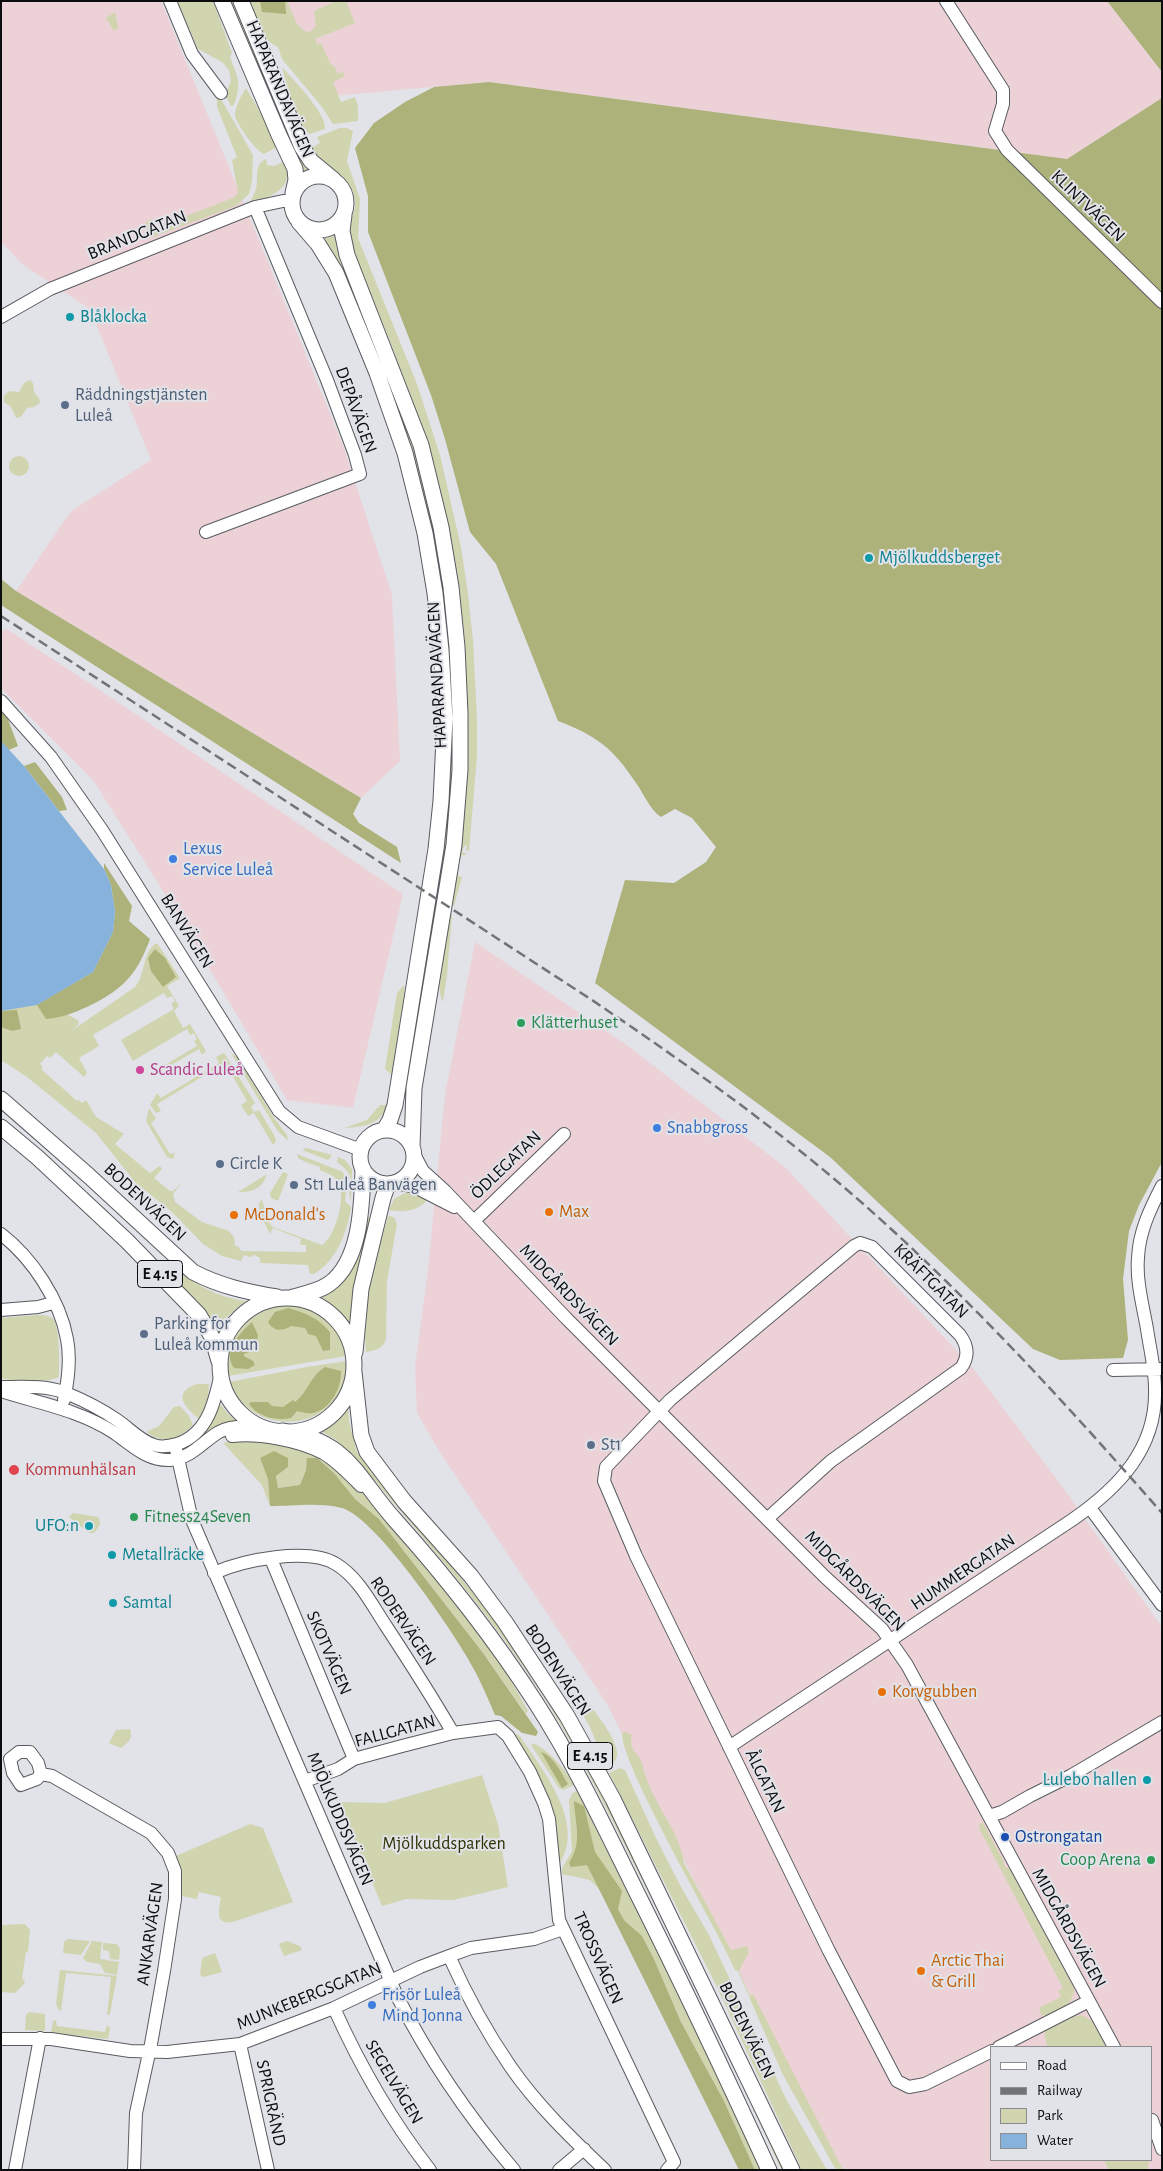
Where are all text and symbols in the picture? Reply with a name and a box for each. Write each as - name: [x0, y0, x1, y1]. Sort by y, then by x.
- street label: HAPARANDAVÄGEN: [241, 17, 319, 161]
- street label: KLINTVÄGEN: [1046, 165, 1130, 247]
- street label: BRANDGATAN: [84, 205, 190, 265]
- place label: Blåklocka: [80, 306, 147, 328]
- marker: Blåklocka: [64, 311, 76, 323]
- street label: DEPÅVÄGEN: [330, 364, 382, 456]
- place label: Räddningstjänsten Luleå: [75, 384, 208, 426]
- marker: Räddningstjänsten Luleå: [59, 399, 71, 411]
- place label: Mjölkuddsberget: [879, 547, 1000, 569]
- marker: Mjölkuddsberget: [863, 552, 875, 564]
- street label: HAPARANDAVÄGEN: [422, 601, 452, 749]
- place label: Lexus Service Luleå: [183, 838, 273, 881]
- marker: Lexus Service Luleå: [167, 853, 179, 865]
- street label: BANVÄGEN: [156, 890, 218, 972]
- place label: Klätterhuset: [531, 1012, 618, 1034]
- marker: Klätterhuset: [515, 1017, 527, 1029]
- place label: Scandic Luleå: [150, 1059, 244, 1081]
- marker: Scandic Luleå: [134, 1064, 146, 1076]
- place label: Snabbgross: [667, 1117, 748, 1139]
- marker: Snabbgross: [651, 1122, 663, 1134]
- street label: ÖDLEGATAN: [466, 1126, 546, 1204]
- place label: Circle K: [230, 1153, 282, 1175]
- street label: BODENVÄGEN: [99, 1158, 191, 1246]
- marker: Circle K: [214, 1158, 226, 1170]
- place label: St1 Luleå Banvägen: [304, 1174, 437, 1196]
- marker: St1 Luleå Banvägen: [288, 1179, 300, 1191]
- place label: Max: [559, 1201, 589, 1223]
- place label: McDonald's: [244, 1204, 326, 1226]
- marker: Max: [543, 1206, 555, 1218]
- marker: McDonald's: [228, 1209, 240, 1221]
- street label: MIDGÅRDSVÄGEN: [515, 1239, 623, 1351]
- street label: KRÄFTGATAN: [889, 1239, 973, 1323]
- road number: E 4.15: [138, 1260, 182, 1288]
- place label: Parking for Luleå kommun: [154, 1313, 258, 1356]
- marker: Parking for Luleå kommun: [138, 1328, 150, 1340]
- place label: St1: [601, 1434, 621, 1456]
- marker: St1: [585, 1439, 597, 1451]
- place label: Kommunhälsan: [25, 1459, 136, 1481]
- marker: Kommunhälsan: [7, 1463, 21, 1477]
- place label: Fitness24Seven: [144, 1506, 251, 1528]
- marker: Fitness24Seven: [128, 1511, 140, 1523]
- place label: UFO:n: [35, 1515, 79, 1537]
- marker: UFO:n: [83, 1520, 95, 1532]
- street label: MIDGÅRDSVÄGEN: [800, 1526, 910, 1636]
- street label: HUMMERGATAN: [907, 1529, 1019, 1615]
- place label: Metallräcke: [122, 1544, 204, 1566]
- marker: Metallräcke: [106, 1549, 118, 1561]
- street label: RODERVÄGEN: [365, 1572, 441, 1670]
- place label: Samtal: [123, 1592, 172, 1614]
- marker: Samtal: [107, 1597, 119, 1609]
- street label: SKOTVÄGEN: [302, 1608, 356, 1698]
- street label: BODENVÄGEN: [520, 1620, 596, 1720]
- place label: Korvgubben: [892, 1681, 977, 1703]
- marker: Korvgubben: [876, 1686, 888, 1698]
- street label: FALLGATAN: [352, 1710, 438, 1752]
- road number: E 4.15: [568, 1742, 612, 1770]
- street label: ÅLGATAN: [740, 1746, 790, 1816]
- street label: MJÖLKUDDSVÄGEN: [302, 1749, 378, 1889]
- place label: Lulebo hallen: [1042, 1769, 1137, 1791]
- marker: Lulebo hallen: [1141, 1774, 1153, 1786]
- place label: Ostrongatan: [1015, 1826, 1103, 1848]
- marker: Ostrongatan: [999, 1831, 1011, 1843]
- park label: Mjölkuddsparken: [382, 1833, 506, 1855]
- place label: Coop Arena: [1060, 1849, 1141, 1871]
- marker: Coop Arena: [1145, 1854, 1157, 1866]
- street label: MIDGÅRDSVÄGEN: [1027, 1864, 1111, 1992]
- street label: ANKARVÄGEN: [132, 1881, 168, 1987]
- street label: TROSSVÄGEN: [568, 1909, 628, 2007]
- place label: Arctic Thai & Grill: [931, 1950, 1005, 1992]
- street label: MUNKEBERGSGATAN: [233, 1957, 385, 2035]
- marker: Arctic Thai & Grill: [915, 1965, 927, 1977]
- street label: BODENVÄGEN: [714, 1978, 780, 2082]
- place label: Frisör Luleå Mind Jonna: [382, 1984, 463, 2026]
- marker: Frisör Luleå Mind Jonna: [366, 1999, 378, 2011]
- street label: SEGELVÄGEN: [360, 2036, 428, 2128]
- legend: [990, 2046, 1153, 2161]
- street label: SPRIGRÄND: [251, 2058, 291, 2148]
- text: Road: [1037, 2058, 1067, 2073]
- text: Railway: [1037, 2083, 1082, 2098]
- text: Park: [1037, 2108, 1063, 2123]
- text: Water: [1037, 2133, 1073, 2148]

